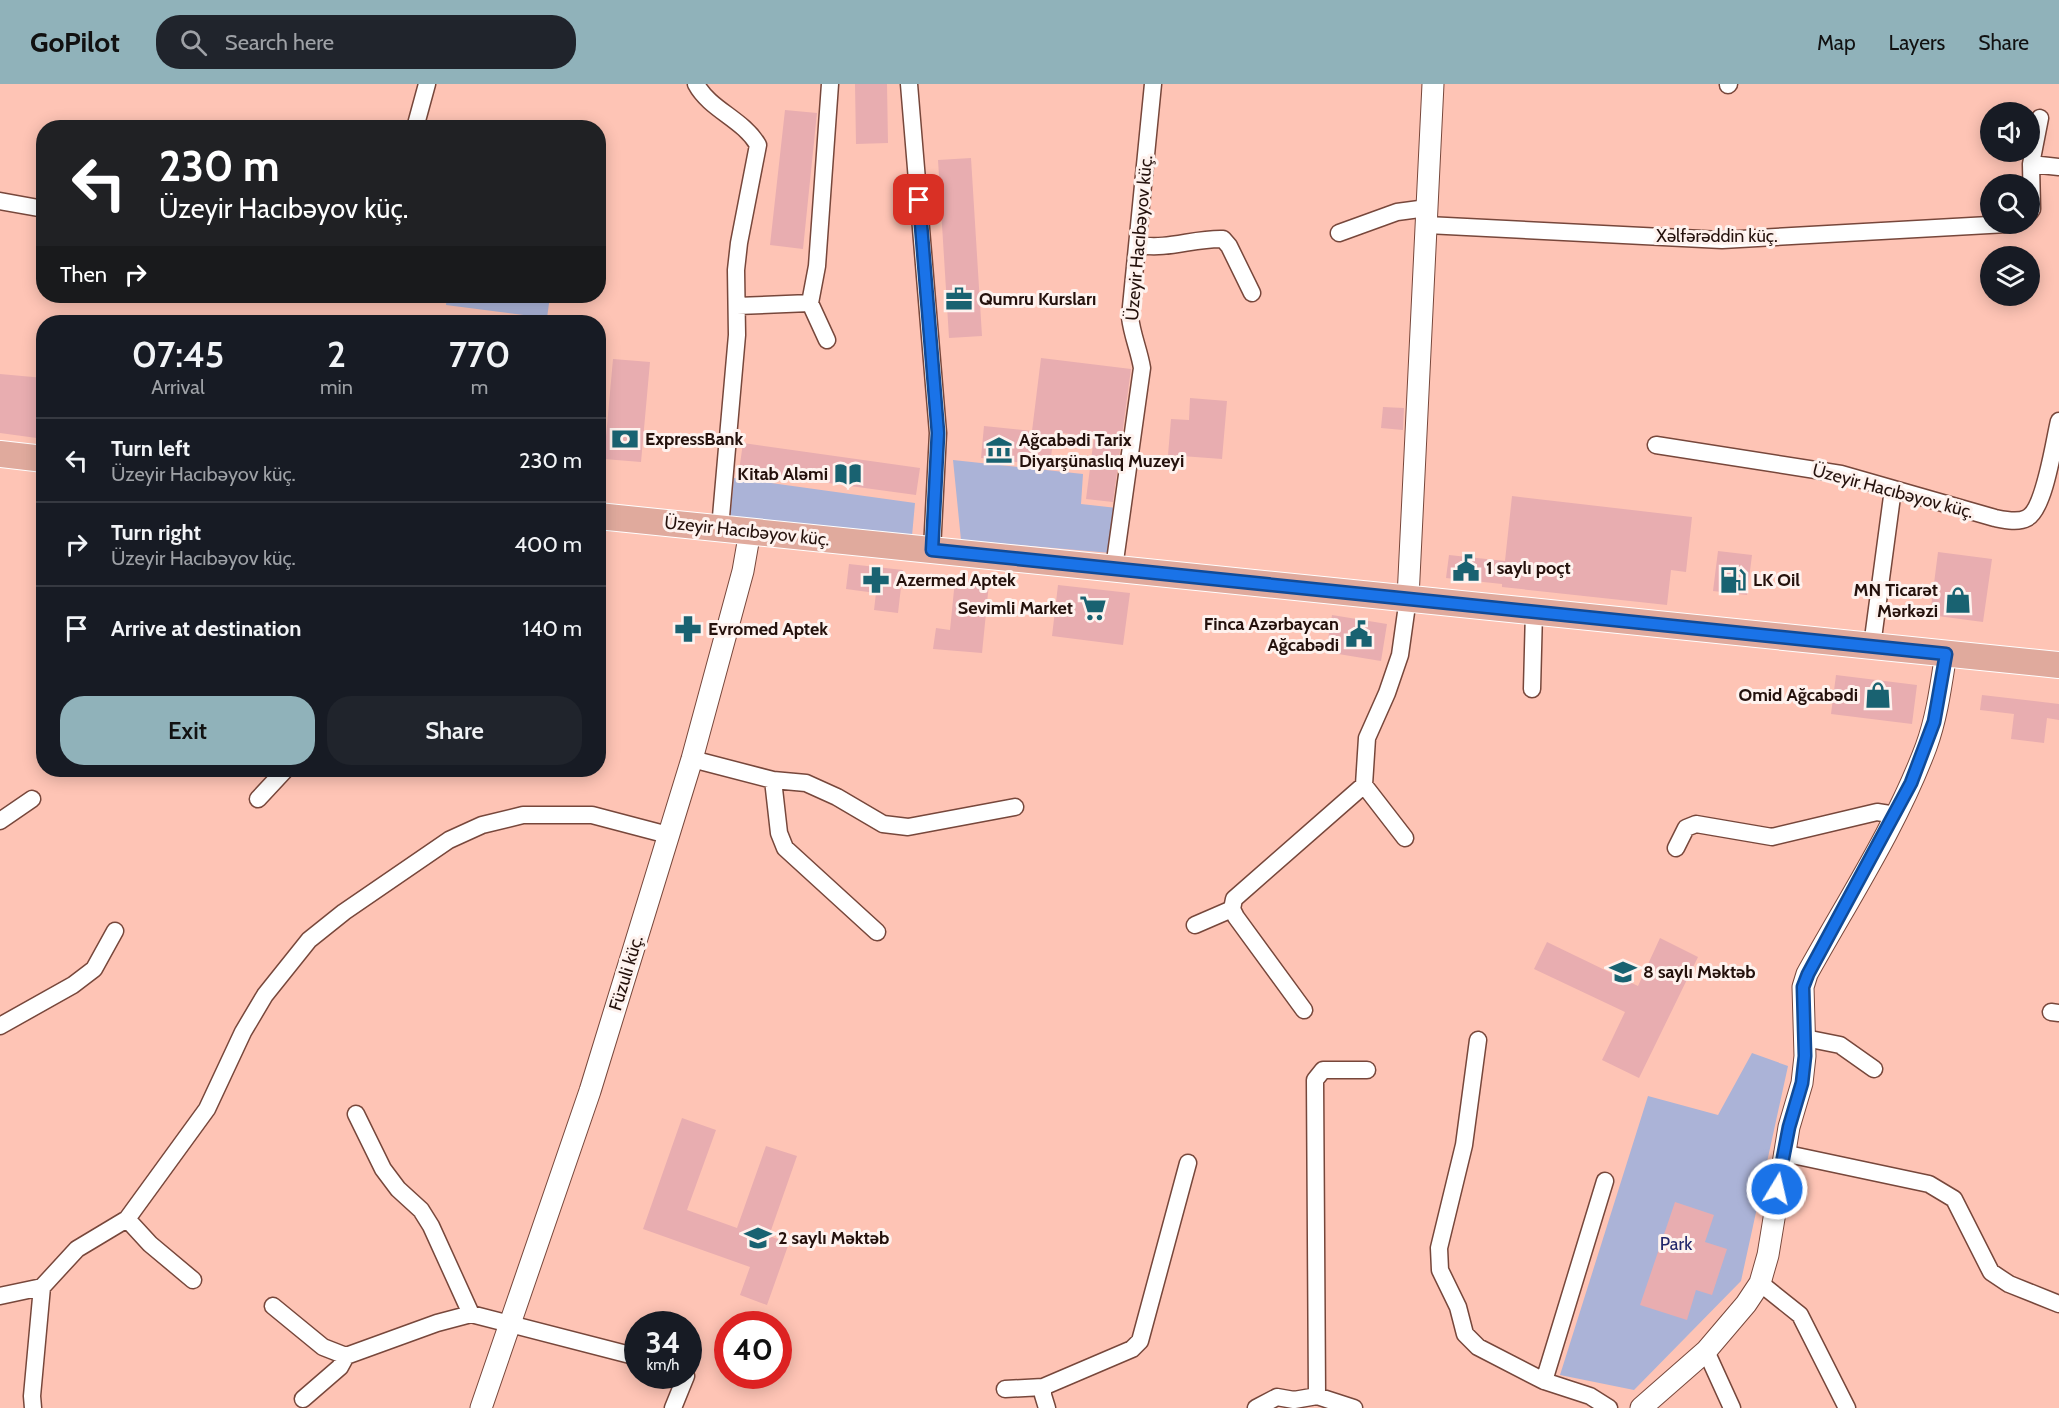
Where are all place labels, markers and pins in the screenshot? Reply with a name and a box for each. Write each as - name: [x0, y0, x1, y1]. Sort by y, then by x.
- pin: [893, 174, 944, 225]
- office icon: Qumru Kursları: [944, 284, 974, 314]
- place label: Qumru Kursları: [979, 288, 1096, 310]
- bank icon: ExpressBank: [610, 424, 640, 454]
- place label: ExpressBank: [645, 428, 744, 450]
- place label: Ağcabədi Tarix Diyarşünaslıq Muzeyi: [1019, 429, 1184, 472]
- museum icon: Ağcabədi Tarix Diyarşünaslıq Muzeyi: [984, 435, 1014, 465]
- library icon: Kitab Aləmi: [833, 459, 863, 489]
- place label: Kitab Aləmi: [737, 463, 828, 485]
- public building icon: 1 saylı poçt: [1451, 553, 1481, 583]
- place label: 1 saylı poçt: [1486, 557, 1571, 579]
- pharmacy icon: Azermed Aptek: [861, 565, 891, 595]
- fuel station icon: LK Oil: [1718, 565, 1748, 595]
- place label: Azermed Aptek: [896, 569, 1016, 591]
- place label: LK Oil: [1753, 569, 1800, 591]
- place label: MN Ticarət Mərkəzi: [1854, 579, 1938, 622]
- shop icon: MN Ticarət Mərkəzi: [1943, 585, 1973, 615]
- supermarket icon: Sevimli Market: [1078, 593, 1108, 623]
- place label: Sevimli Market: [958, 597, 1073, 619]
- place label: Finca Azərbaycan Ağcabədi: [1204, 613, 1339, 656]
- pharmacy icon: Evromed Aptek: [673, 614, 703, 644]
- place label: Evromed Aptek: [708, 618, 828, 640]
- public building icon: Finca Azərbaycan Ağcabədi: [1344, 619, 1374, 649]
- shop icon: Omid Ağcabədi: [1863, 680, 1893, 710]
- place label: Omid Ağcabədi: [1739, 684, 1858, 706]
- school or university icon: 8 saylı Məktəb: [1608, 957, 1638, 987]
- place label: 8 saylı Məktəb: [1643, 961, 1756, 983]
- school or university icon: 2 saylı Məktəb: [743, 1223, 773, 1253]
- place label: 2 saylı Məktəb: [778, 1227, 889, 1249]

